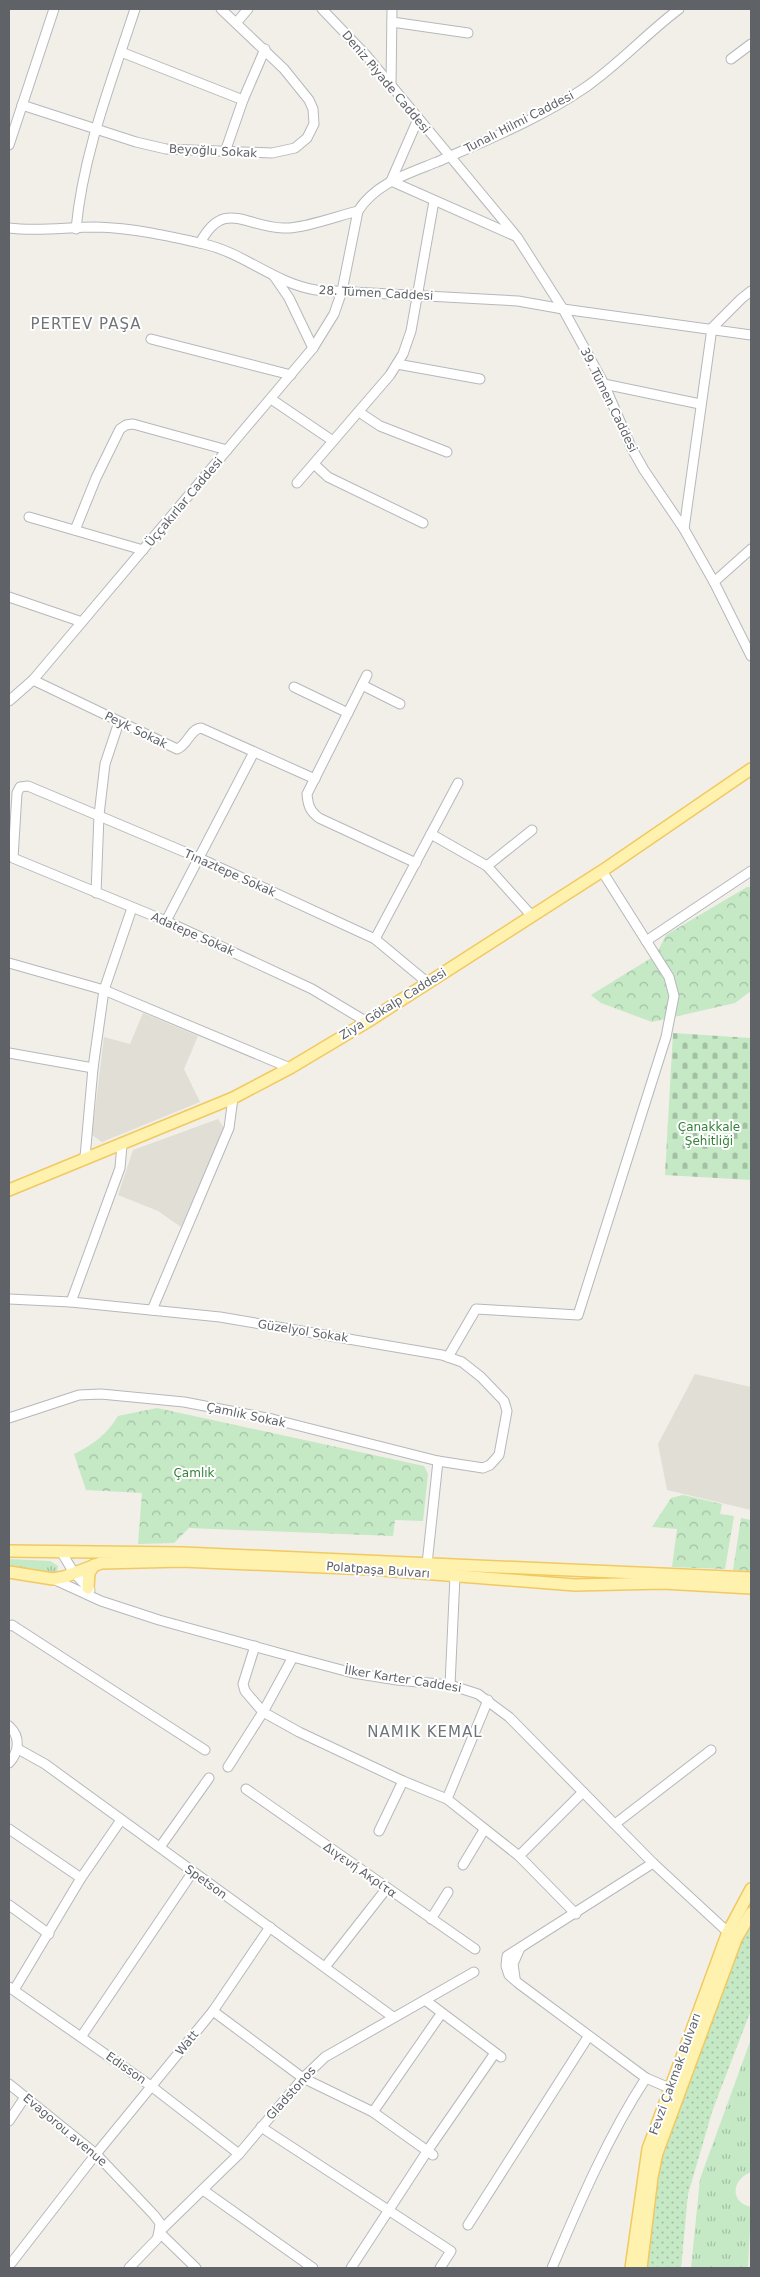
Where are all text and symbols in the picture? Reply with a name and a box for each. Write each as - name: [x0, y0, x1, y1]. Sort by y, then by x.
- street label: Deniz Piyade Caddesi: [339, 28, 433, 136]
- street label: Tunalı Hilmi Caddesi: [461, 88, 576, 156]
- street label: Beyoğlu Sokak: [168, 142, 258, 160]
- street label: 28. Tümen Caddesi: [318, 283, 434, 303]
- district label: PERTEV PAŞA: [31, 315, 141, 333]
- street label: 39. Tümen Caddesi: [578, 345, 640, 455]
- street label: Üççakırlar Caddesi: [141, 453, 225, 549]
- street label: Peyk Sokak: [102, 709, 170, 751]
- street label: Tınaztepe Sokak: [181, 846, 278, 900]
- street label: Adatepe Sokak: [149, 909, 237, 959]
- street label: Ziya Gökalp Caddesi: [337, 965, 449, 1043]
- park label: Çanakkale Şehitliği: [678, 1120, 740, 1148]
- street label: Güzelyol Sokak: [257, 1317, 349, 1345]
- street label: Çamlık Sokak: [205, 1400, 287, 1430]
- park label: Çamlık: [173, 1466, 215, 1480]
- street label: Polatpaşa Bulvarı: [326, 1559, 430, 1581]
- street label: İlker Karter Caddesi: [344, 1662, 463, 1695]
- district label: NAMIK KEMAL: [367, 1723, 483, 1741]
- street label: Διγενή Ακρίτα: [321, 1840, 399, 1900]
- street label: Spetson: [182, 1862, 230, 1902]
- street label: Fevzi Çakmak Bulvarı: [646, 2011, 704, 2137]
- street label: Watt: [173, 2028, 201, 2058]
- street label: Edisson: [103, 2049, 149, 2087]
- street label: Gladstonos: [263, 2063, 319, 2123]
- street label: Evagorou avenue: [20, 2091, 110, 2169]

